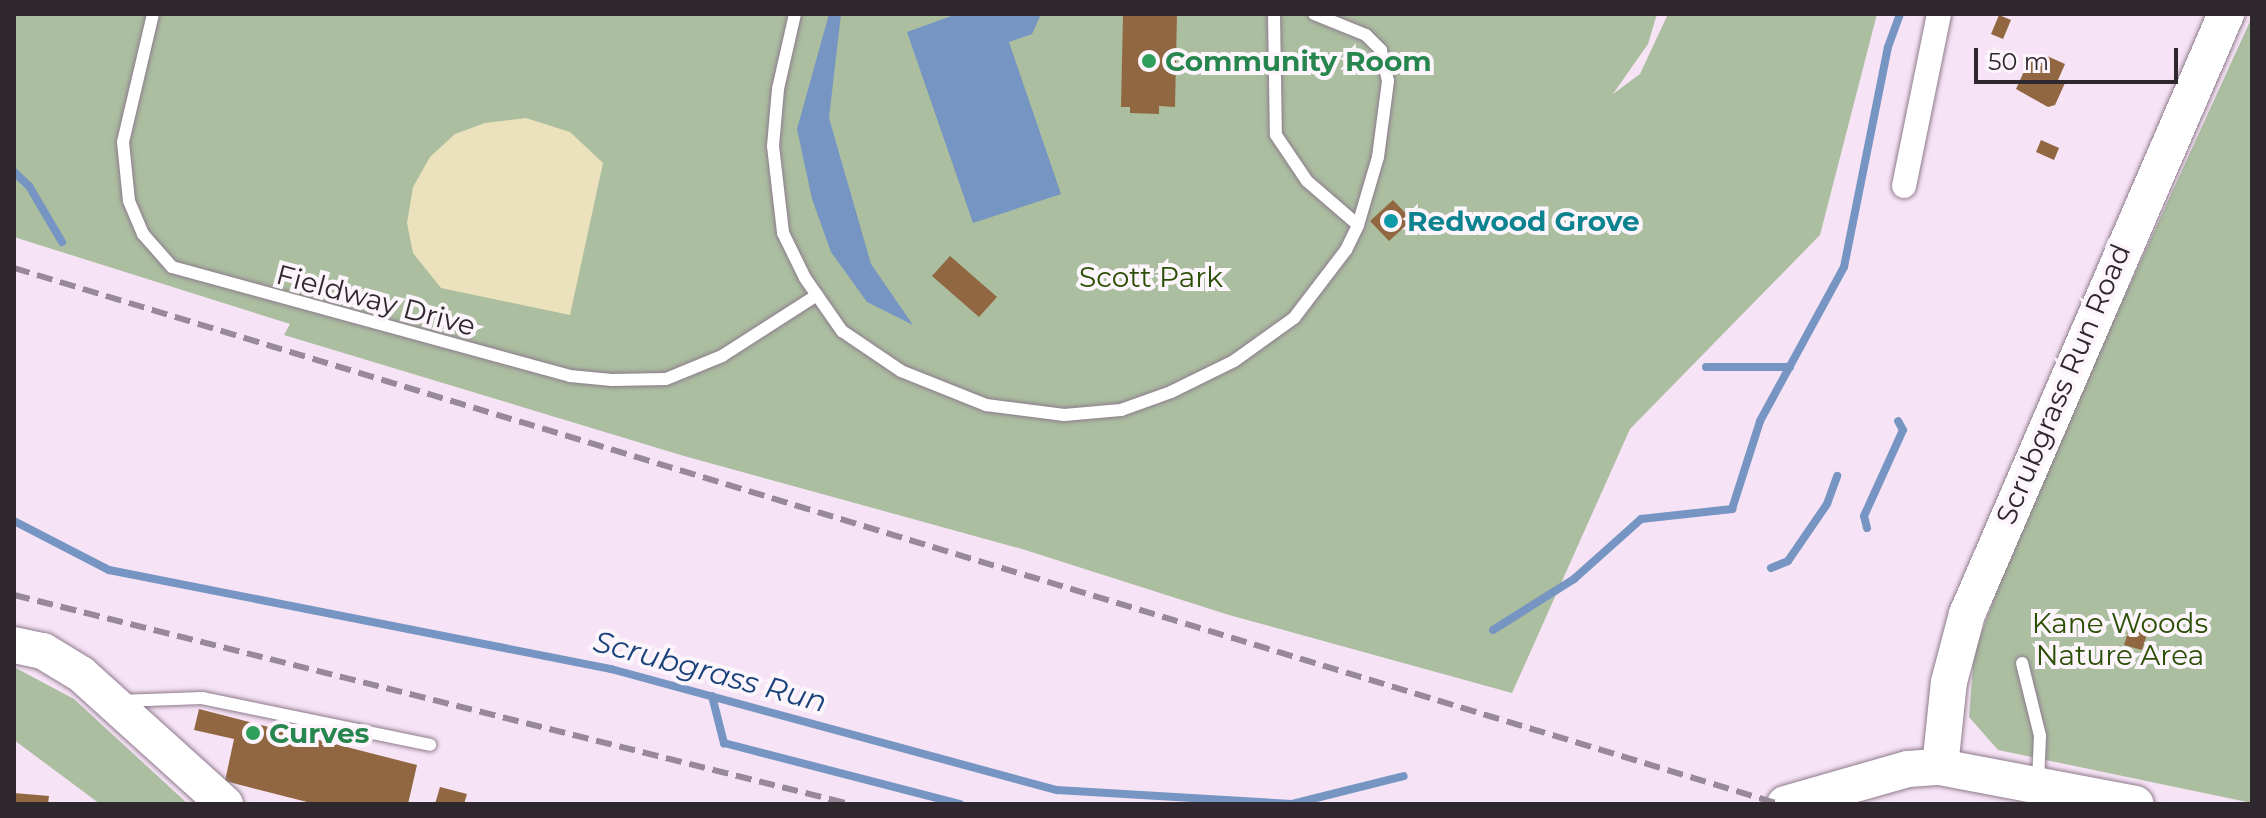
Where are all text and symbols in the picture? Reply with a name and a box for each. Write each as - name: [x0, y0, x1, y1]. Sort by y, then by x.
- scale bar: [1978, 32, 2182, 82]
- place label: Community Room: [1165, 44, 1432, 78]
- text: 50 m: [1988, 47, 2049, 76]
- marker: Community Room: [1140, 52, 1158, 70]
- place label: Redwood Grove: [1407, 204, 1640, 238]
- marker: Redwood Grove: [1382, 212, 1400, 230]
- street label: Scrubgrass Run Road: [1989, 239, 2137, 529]
- street label: Fieldway Drive: [273, 257, 479, 343]
- park label: Scott Park: [1079, 260, 1223, 294]
- park label: Kane Woods Nature Area: [2032, 606, 2208, 672]
- water label: Scrubgrass Run: [590, 624, 830, 720]
- place label: Curves: [269, 716, 369, 750]
- marker: Curves: [244, 724, 262, 742]

